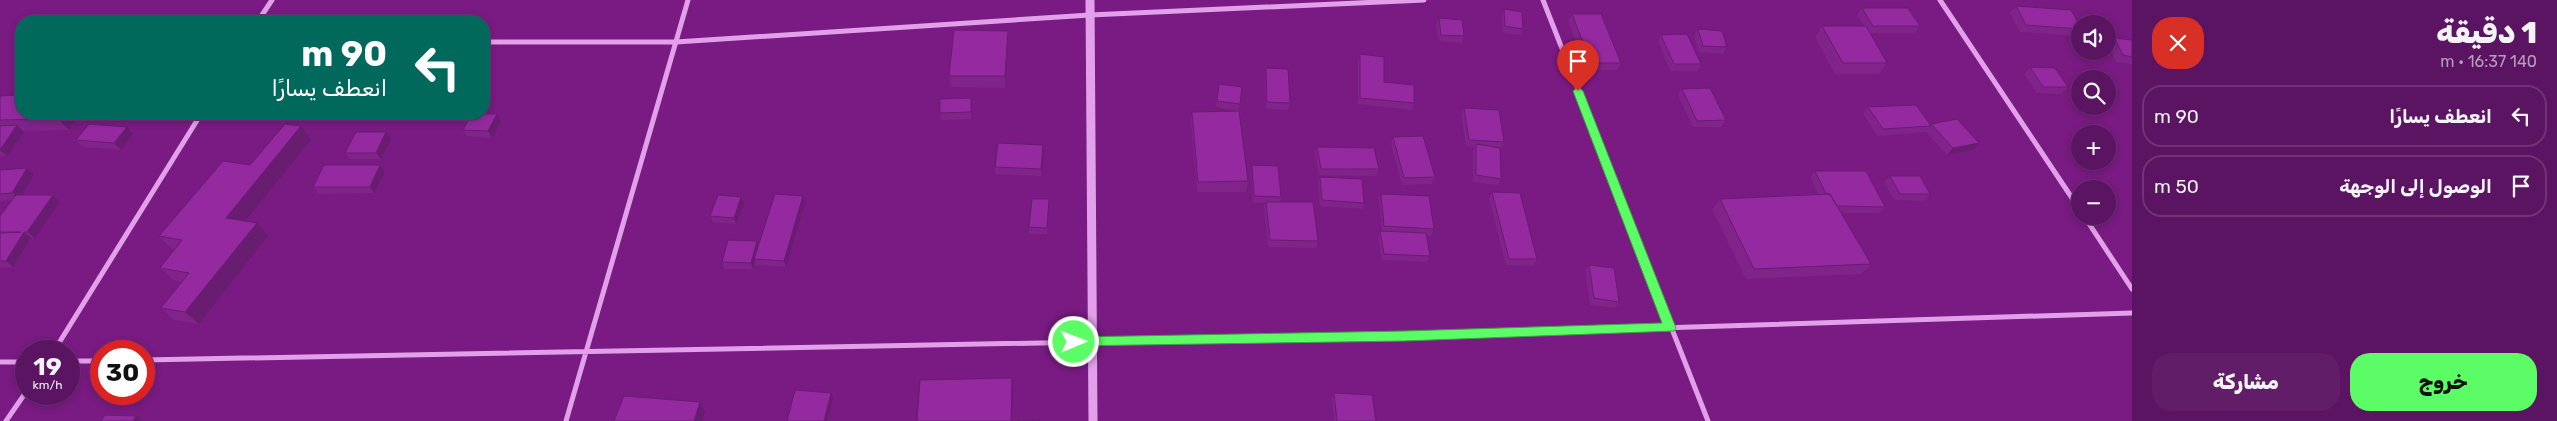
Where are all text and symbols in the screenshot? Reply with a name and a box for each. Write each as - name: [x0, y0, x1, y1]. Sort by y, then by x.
- map controls: [2071, 15, 2116, 225]
- button: sound: [2071, 15, 2116, 60]
- text: 1 دقيقة: [2436, 15, 2537, 51]
- button: close: [2152, 17, 2204, 69]
- text: 90 m: [301, 33, 387, 75]
- icon: left: [405, 35, 470, 100]
- pin: [1557, 40, 1599, 91]
- icon: arrive: [1564, 47, 1592, 75]
- text: 140 m · 16:37: [2440, 52, 2537, 71]
- button: search: [2071, 70, 2116, 115]
- text: انعطف يسارًا: [271, 75, 387, 102]
- icon: left: [2507, 102, 2535, 130]
- text: 90 m: [2154, 105, 2199, 128]
- text: انعطف يسارًا: [2389, 105, 2492, 128]
- button: +: [2071, 125, 2116, 170]
- icon: arrive: [2507, 172, 2535, 200]
- text: 50 m: [2154, 175, 2199, 198]
- text: الوصول إلى الوجهة: [2339, 175, 2492, 198]
- button: −: [2071, 180, 2116, 225]
- position arrow: [1047, 315, 1099, 367]
- speed limit sign: 30: [90, 340, 155, 405]
- text: 19: [33, 352, 62, 381]
- button: مشاركة: [2152, 353, 2340, 411]
- button: خروج: [2350, 353, 2537, 411]
- text: km/h: [33, 378, 62, 392]

